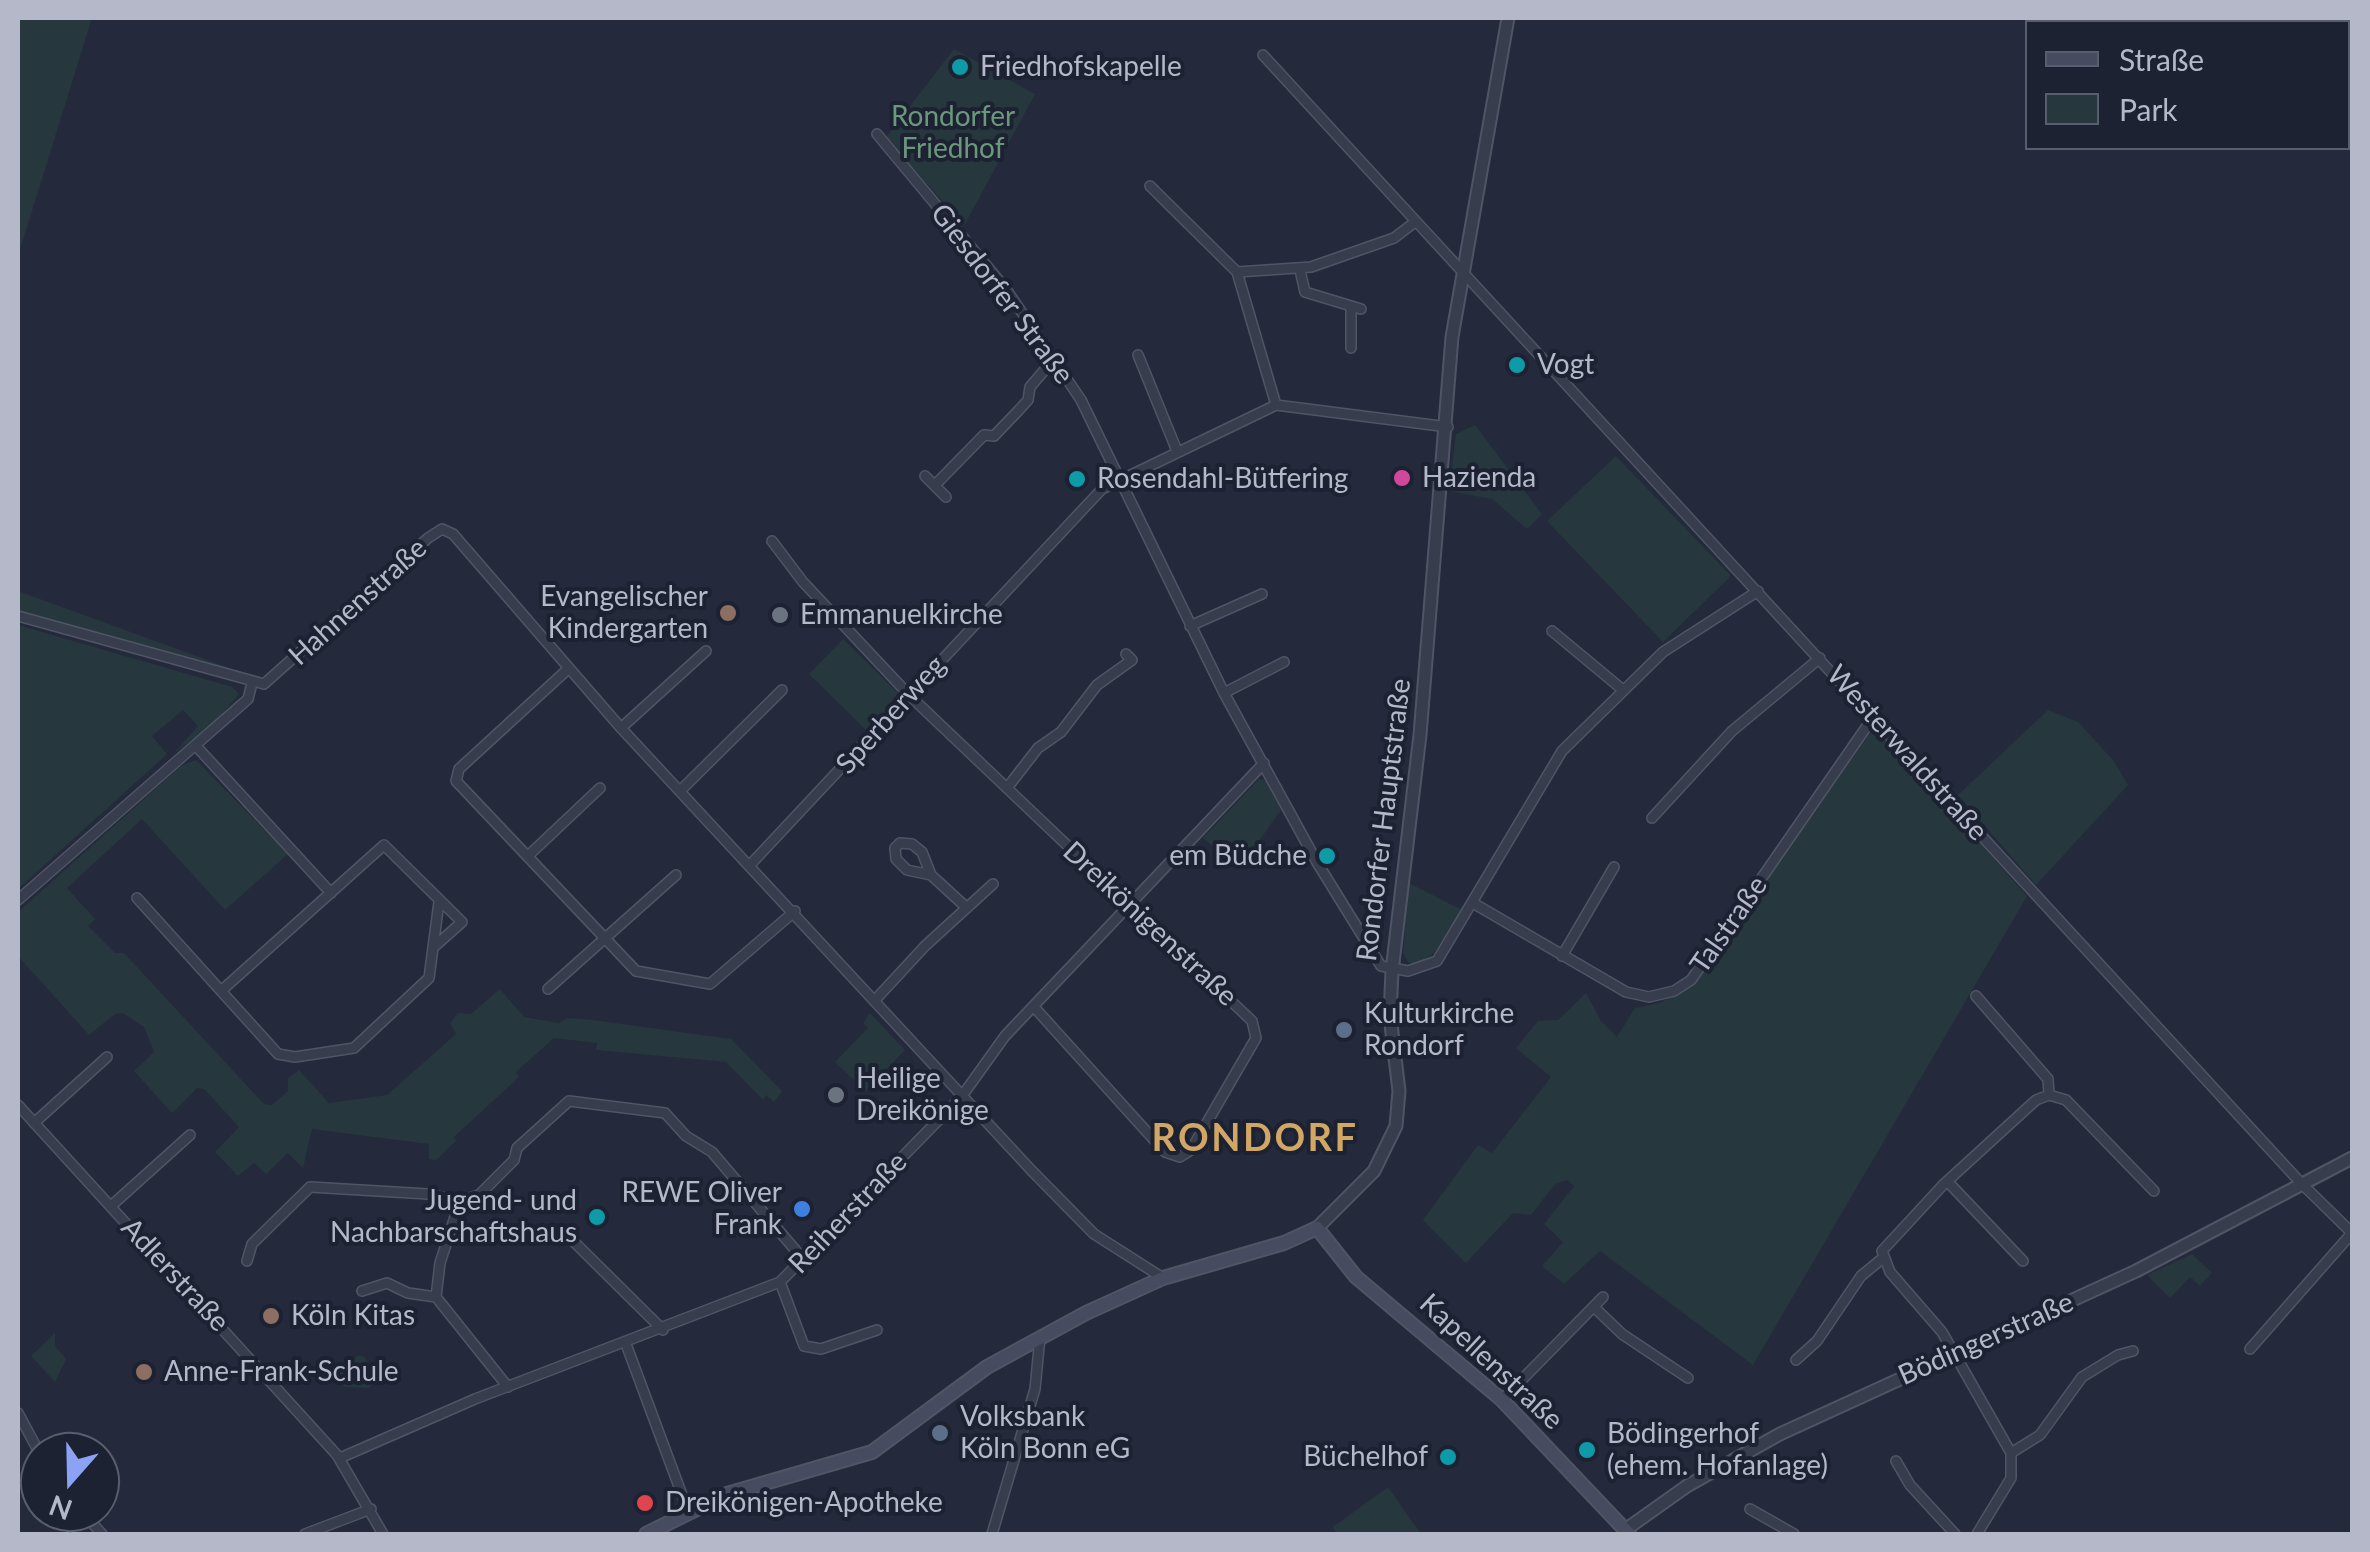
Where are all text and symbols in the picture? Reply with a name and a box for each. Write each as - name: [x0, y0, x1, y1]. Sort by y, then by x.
- legend: [2025, 20, 2350, 150]
- text: Straße: [2119, 41, 2204, 77]
- place label: Friedhofskapelle: [980, 50, 1182, 84]
- marker: Friedhofskapelle: [949, 56, 971, 78]
- text: Park: [2119, 91, 2178, 127]
- park label: Rondorfer Friedhof: [891, 100, 1015, 166]
- street label: Giesdorfer Straße: [923, 197, 1081, 391]
- place label: Vogt: [1537, 348, 1594, 382]
- marker: Vogt: [1506, 354, 1528, 376]
- place label: Hazienda: [1422, 461, 1536, 495]
- place label: Rosendahl-Bütfering: [1097, 462, 1348, 496]
- marker: Hazienda: [1391, 467, 1413, 489]
- marker: Rosendahl-Bütfering: [1066, 468, 1088, 490]
- street label: Hahnenstraße: [282, 531, 434, 673]
- place label: Evangelischer Kindergarten: [540, 580, 708, 646]
- place label: Emmanuelkirche: [800, 598, 1003, 632]
- marker: Evangelischer Kindergarten: [717, 602, 739, 624]
- marker: Emmanuelkirche: [769, 604, 791, 626]
- street label: Sperberweg: [829, 649, 953, 781]
- street label: Westerwaldstraße: [1819, 658, 1995, 848]
- street label: Rondorfer Hauptstraße: [1350, 677, 1418, 963]
- street label: Dreikönigenstraße: [1056, 835, 1244, 1013]
- place label: em Büdche: [1169, 839, 1307, 873]
- marker: em Büdche: [1316, 845, 1338, 867]
- street label: Talstraße: [1683, 870, 1775, 980]
- place label: Kulturkirche Rondorf: [1364, 997, 1514, 1063]
- marker: Kulturkirche Rondorf: [1333, 1019, 1355, 1041]
- place label: Heilige Dreikönige: [856, 1062, 989, 1128]
- marker: Heilige Dreikönige: [825, 1084, 847, 1106]
- district label: RONDORF: [1151, 1116, 1359, 1162]
- street label: Reiherstraße: [782, 1145, 914, 1281]
- place label: REWE Oliver Frank: [621, 1176, 782, 1242]
- place label: Jugend- und Nachbarschaftshaus: [330, 1184, 577, 1250]
- marker: REWE Oliver Frank: [791, 1198, 813, 1220]
- marker: Jugend- und Nachbarschaftshaus: [586, 1206, 608, 1228]
- street label: Adlerstraße: [114, 1211, 236, 1339]
- street label: Bödingerstraße: [1893, 1285, 2079, 1393]
- street label: Kapellenstraße: [1412, 1287, 1570, 1437]
- place label: Köln Kitas: [291, 1299, 415, 1333]
- marker: Köln Kitas: [260, 1305, 282, 1327]
- place label: Anne-Frank-Schule: [164, 1355, 399, 1389]
- marker: Anne-Frank-Schule: [133, 1361, 155, 1383]
- place label: Volksbank Köln Bonn eG: [960, 1400, 1130, 1466]
- place label: Bödingerhof (ehem. Hofanlage): [1607, 1417, 1828, 1483]
- marker: Volksbank Köln Bonn eG: [929, 1422, 951, 1444]
- north arrow: [20, 1432, 120, 1532]
- marker: Bödingerhof (ehem. Hofanlage): [1576, 1439, 1598, 1461]
- place label: Büchelhof: [1303, 1440, 1428, 1474]
- marker: Büchelhof: [1437, 1446, 1459, 1468]
- place label: Dreikönigen-Apotheke: [665, 1486, 943, 1520]
- text: N: [44, 1489, 76, 1528]
- marker: Dreikönigen-Apotheke: [634, 1492, 656, 1514]

